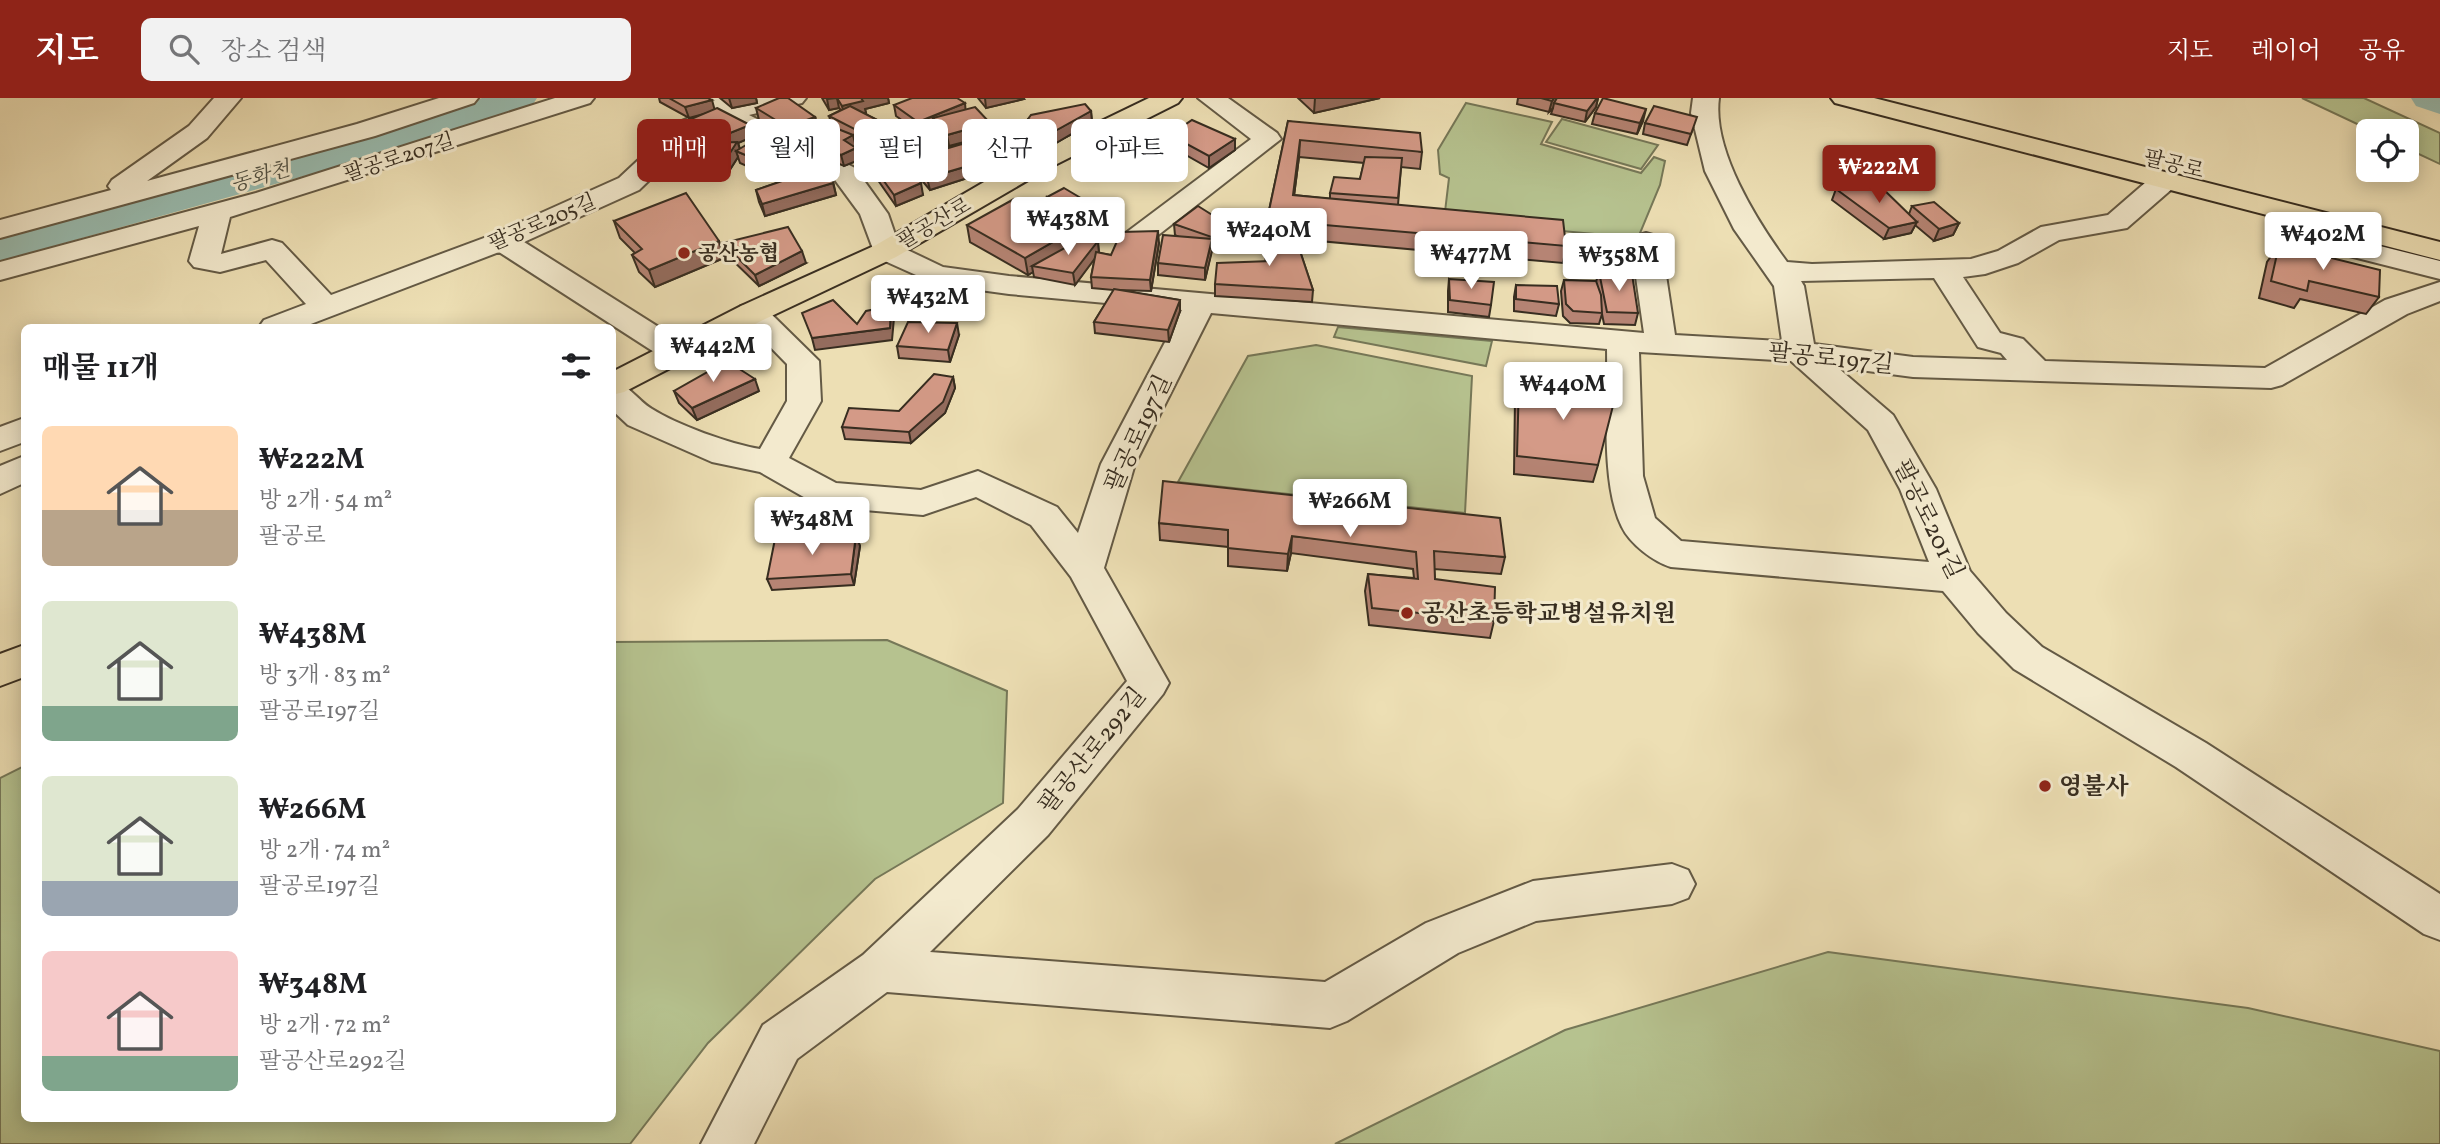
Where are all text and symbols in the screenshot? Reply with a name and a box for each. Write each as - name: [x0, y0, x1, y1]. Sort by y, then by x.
- search box: [141, 18, 631, 81]
- text: 지도: [35, 30, 99, 76]
- icon: search: [165, 30, 203, 68]
- text: 장소 검색: [221, 34, 326, 70]
- text: 지도: [2167, 35, 2213, 69]
- text: 레이어: [2251, 35, 2321, 69]
- text: 공유: [2359, 35, 2405, 69]
- chip: 매매: [637, 119, 731, 182]
- chip: 월세: [745, 119, 840, 182]
- chip: 필터: [854, 119, 948, 182]
- chip: 신규: [962, 119, 1057, 182]
- chip: 아파트: [1071, 119, 1188, 182]
- map controls: [2356, 119, 2419, 182]
- button: locate: [2356, 119, 2419, 182]
- street label: 팔공로207길: [340, 127, 459, 190]
- street label: 팔공로: [2141, 144, 2207, 187]
- pin: ₩222M: [1830, 146, 1928, 205]
- text: ₩222M: [1839, 152, 1919, 184]
- water label: 동화천: [227, 155, 295, 200]
- street label: 팔공로205길: [484, 188, 601, 259]
- street label: 팔공산로: [892, 191, 977, 257]
- pin: ₩438M: [1019, 198, 1117, 257]
- text: ₩438M: [1027, 204, 1109, 236]
- pin: ₩240M: [1220, 208, 1318, 268]
- pin: ₩402M: [2274, 212, 2372, 272]
- text: ₩240M: [1227, 215, 1311, 247]
- text: ₩402M: [2281, 219, 2365, 251]
- pin: ₩477M: [1422, 232, 1520, 291]
- pin: ₩358M: [1570, 234, 1668, 293]
- text: ₩477M: [1431, 238, 1511, 270]
- place label: 공산농협: [698, 240, 779, 269]
- text: ₩358M: [1579, 240, 1659, 272]
- marker: 공산농협: [676, 245, 692, 261]
- pin: ₩432M: [879, 275, 977, 335]
- text: ₩432M: [887, 282, 969, 314]
- pin: ₩442M: [664, 324, 762, 384]
- text: ₩442M: [671, 331, 755, 363]
- street label: 팔공로197길: [1766, 336, 1895, 383]
- icon: filters: [557, 347, 595, 385]
- text: 매물 11개: [42, 348, 159, 390]
- pin: ₩440M: [1514, 362, 1612, 422]
- street label: 팔공로197길: [1098, 369, 1182, 498]
- text: ₩440M: [1520, 369, 1606, 401]
- text: ₩222M: [259, 439, 365, 481]
- icon: home: [98, 454, 182, 538]
- street label: 팔공로201길: [1884, 454, 1971, 585]
- pin: ₩266M: [1301, 480, 1399, 539]
- text: 방 2개 · 54 m²: [259, 485, 392, 517]
- text: ₩266M: [1309, 486, 1391, 518]
- pin: ₩348M: [763, 498, 861, 557]
- text: ₩348M: [770, 504, 854, 536]
- text: 팔공로: [259, 521, 326, 553]
- place label: 공산초등학교병설유치원: [1421, 598, 1676, 632]
- marker: 공산초등학교병설유치원: [1399, 605, 1415, 621]
- text: ₩438M: [259, 614, 367, 656]
- icon: home: [98, 629, 182, 713]
- text: 방 3개 · 83 m²: [259, 660, 391, 692]
- street label: 팔공산로292길: [1032, 681, 1155, 822]
- text: 팔공로197길: [259, 696, 380, 728]
- place label: 영불사: [2059, 771, 2129, 805]
- marker: 영불사: [2037, 778, 2053, 794]
- text: ₩266M: [259, 789, 366, 831]
- icon: home: [98, 804, 182, 888]
- text: 방 2개 · 74 m²: [259, 835, 390, 867]
- text: 팔공로197길: [259, 871, 380, 903]
- text: ₩348M: [259, 964, 367, 1006]
- icon: home: [98, 979, 182, 1063]
- text: 방 2개 · 72 m²: [259, 1010, 391, 1042]
- text: 팔공산로292길: [259, 1046, 407, 1078]

